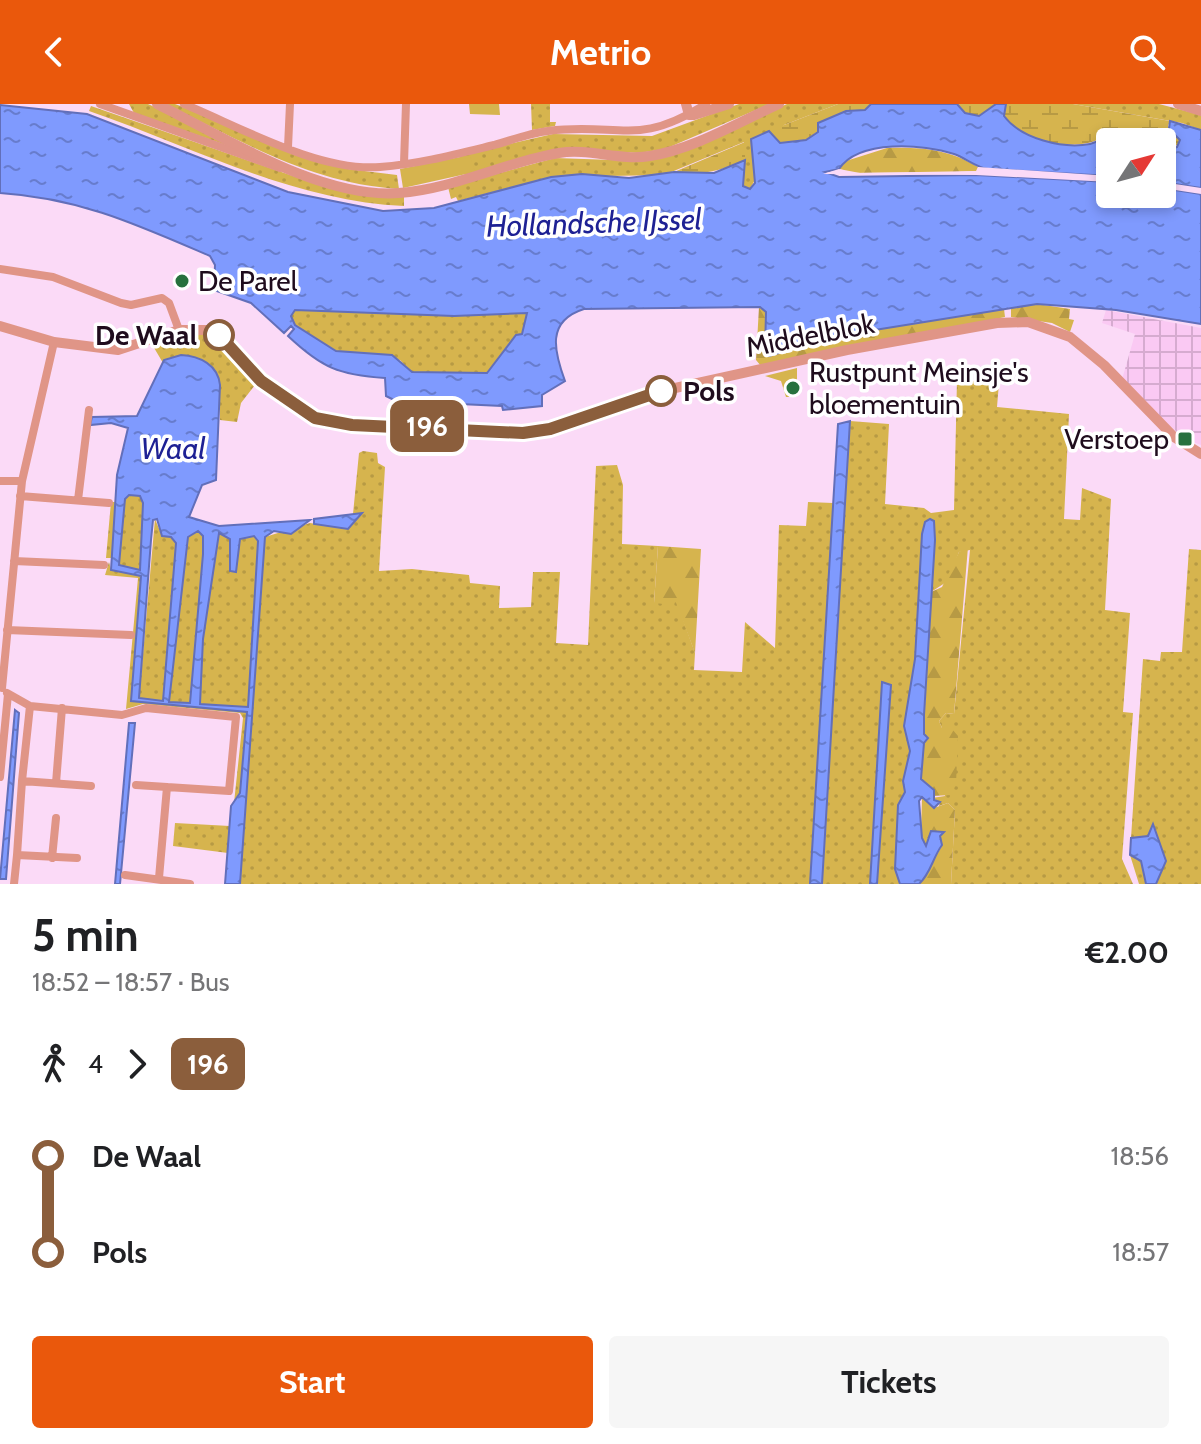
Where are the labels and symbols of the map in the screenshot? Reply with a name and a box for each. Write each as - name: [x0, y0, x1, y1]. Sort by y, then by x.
- north arrow: [1096, 128, 1176, 208]
- water label: Hollandsche IJssel: [486, 200, 702, 245]
- place label: De Parel: [198, 264, 298, 298]
- marker: De Parel: [173, 272, 191, 290]
- street label: Middelblok: [743, 306, 878, 364]
- place label: De Waal: [95, 318, 197, 352]
- marker: De Waal: [204, 320, 234, 350]
- place label: Rustpunt Meinsje's bloementuin: [809, 355, 1029, 421]
- place label: Pols: [683, 374, 735, 408]
- marker: Pols: [646, 376, 676, 406]
- marker: Rustpunt Meinsje's bloementuin: [784, 379, 802, 397]
- line badge: 196: [381, 400, 473, 452]
- place label: Verstoep: [1064, 422, 1169, 456]
- water label: Waal: [140, 430, 206, 467]
- marker: Verstoep: [1176, 430, 1194, 448]

